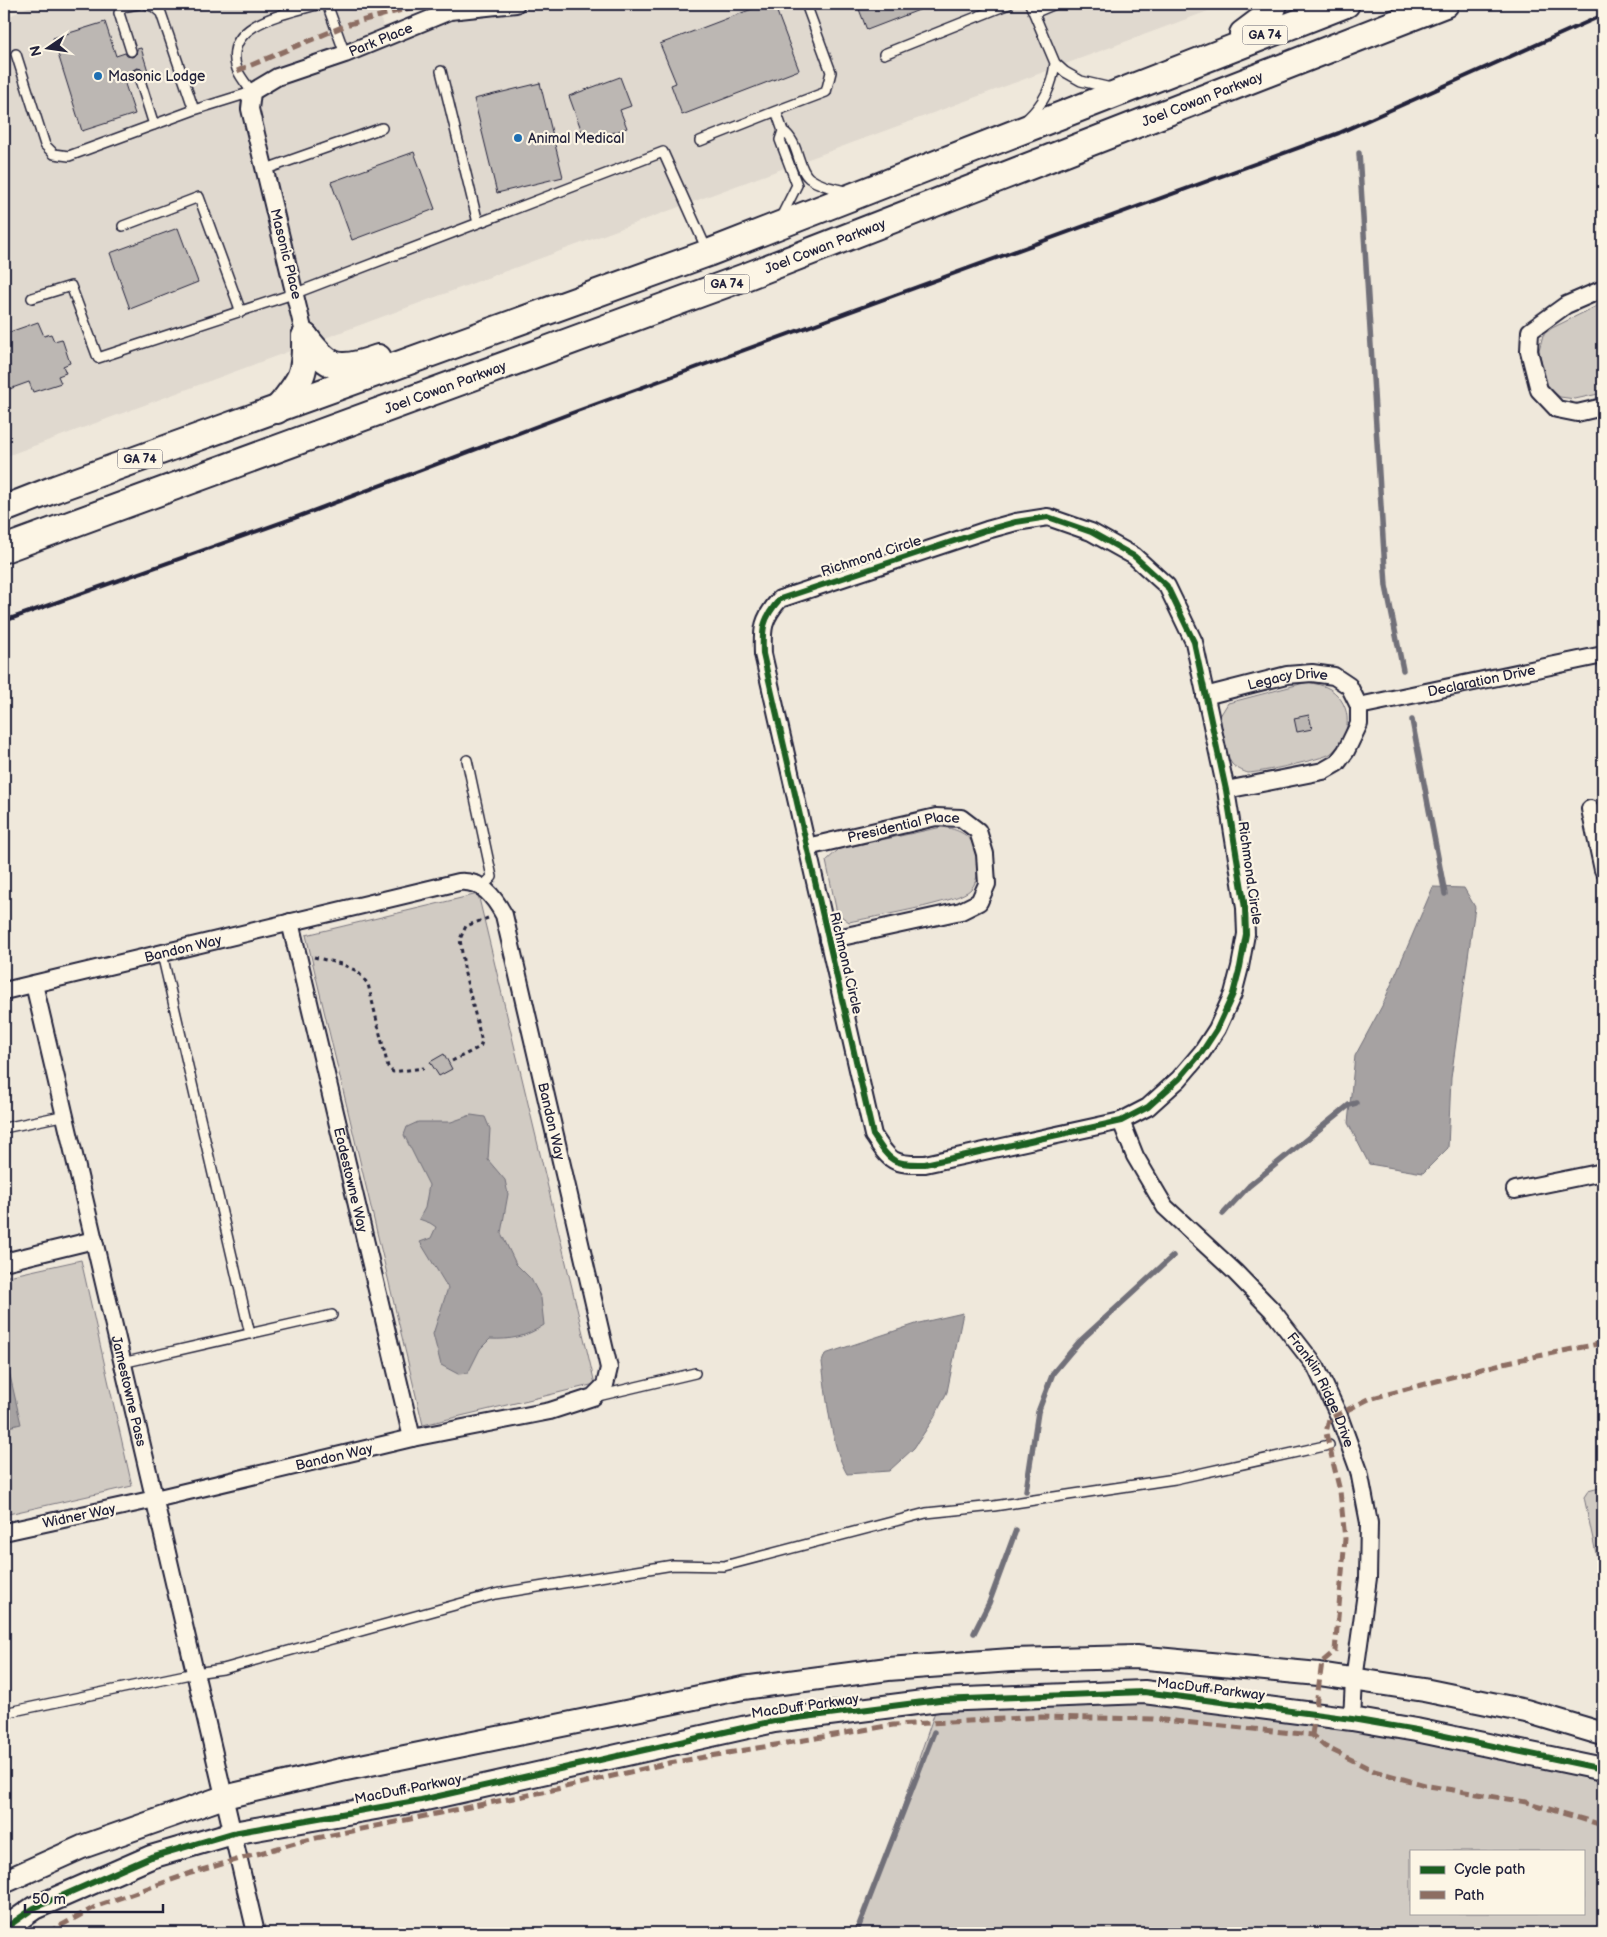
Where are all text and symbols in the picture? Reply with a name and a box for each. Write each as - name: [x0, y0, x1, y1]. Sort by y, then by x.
- street label: Park Place: [346, 19, 415, 60]
- north arrow: [22, 22, 72, 72]
- road number: GA 74: [1242, 26, 1288, 44]
- text: N: [26, 44, 45, 58]
- street label: Joel Cowan Parkway: [1139, 67, 1266, 130]
- place label: Masonic Lodge: [108, 68, 205, 85]
- marker: Masonic Lodge: [92, 70, 104, 82]
- place label: Animal Medical: [528, 130, 624, 147]
- marker: Animal Medical: [512, 132, 524, 144]
- street label: Masonic Place: [267, 207, 305, 301]
- street label: Joel Cowan Parkway: [762, 214, 888, 277]
- road number: GA 74: [704, 274, 750, 294]
- street label: Joel Cowan Parkway: [382, 357, 509, 417]
- road number: GA 74: [118, 449, 162, 468]
- street label: Richmond Circle: [819, 532, 923, 580]
- street label: Declaration Drive: [1426, 661, 1537, 700]
- street label: Legacy Drive: [1246, 664, 1329, 693]
- street label: Presidential Place: [846, 809, 960, 846]
- street label: Richmond Circle: [1234, 820, 1266, 926]
- street label: Richmond Circle: [826, 910, 866, 1016]
- street label: Bandon Way: [143, 931, 224, 966]
- street label: Bandon Way: [535, 1081, 569, 1162]
- street label: Eadestowne Way: [330, 1126, 372, 1235]
- street label: Franklin Ridge Drive: [1284, 1329, 1358, 1450]
- street label: Jamestowne Pass: [108, 1334, 150, 1448]
- street label: Bandon Way: [294, 1440, 375, 1474]
- street label: Widner Way: [41, 1500, 118, 1532]
- street label: MacDuff Parkway: [1156, 1674, 1267, 1704]
- street label: MacDuff Parkway: [750, 1690, 861, 1722]
- street label: MacDuff Parkway: [353, 1770, 464, 1808]
- legend: [1410, 1850, 1584, 1914]
- text: Cycle path: [1454, 1860, 1525, 1879]
- scale bar: [25, 1882, 162, 1914]
- text: Path: [1454, 1886, 1484, 1905]
- text: 50 m: [32, 1890, 66, 1909]

